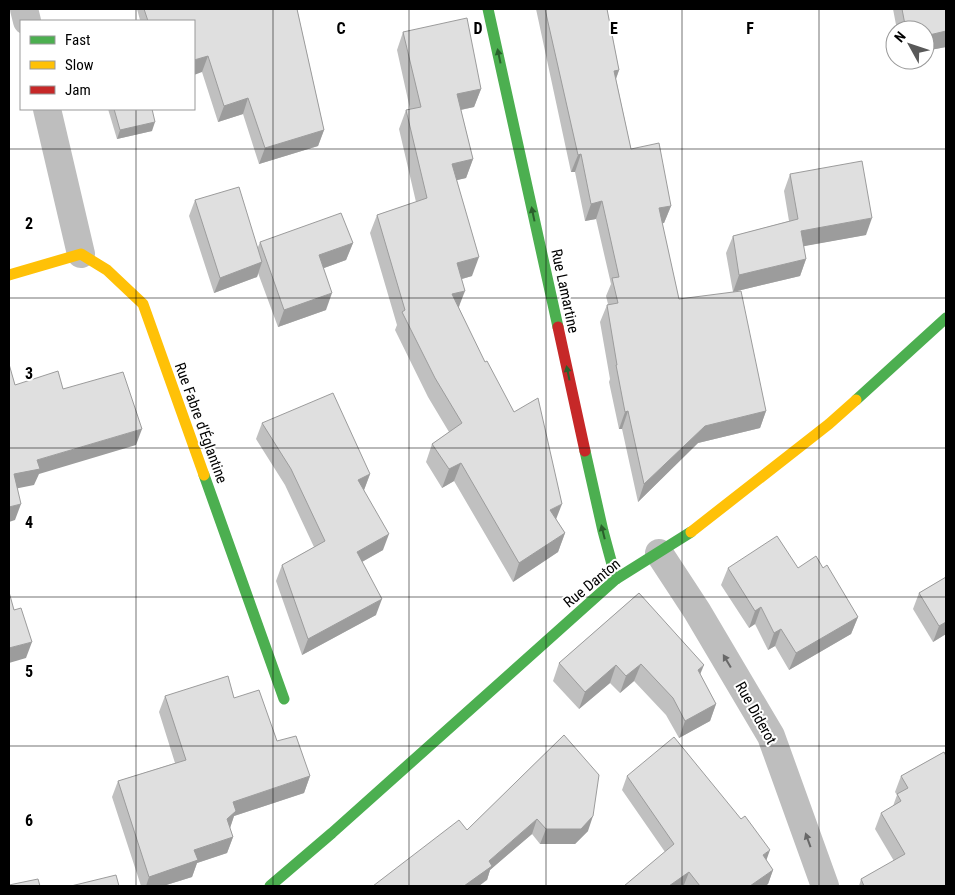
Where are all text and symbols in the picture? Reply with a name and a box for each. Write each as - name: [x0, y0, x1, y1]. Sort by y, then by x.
- text: C: [336, 19, 346, 38]
- text: D: [473, 19, 483, 38]
- text: E: [610, 19, 618, 38]
- text: F: [746, 19, 754, 38]
- legend: [20, 20, 195, 110]
- north arrow: [885, 20, 935, 70]
- text: N: [891, 28, 909, 45]
- text: Fast: [65, 31, 90, 49]
- one-way arrow: [495, 48, 503, 63]
- text: Slow: [65, 56, 94, 74]
- text: Jam: [65, 81, 91, 99]
- one-way arrow: [529, 207, 537, 222]
- text: 2: [25, 214, 33, 233]
- street label: Rue Lamartine: [547, 247, 583, 335]
- street label: Rue Fabre d'Églantine: [171, 360, 231, 486]
- text: 3: [25, 364, 33, 383]
- one-way arrow: [564, 366, 572, 381]
- text: 4: [25, 513, 33, 532]
- one-way arrow: [599, 524, 607, 539]
- street label: Rue Danton: [560, 555, 624, 611]
- one-way arrow: [722, 655, 731, 668]
- text: 5: [25, 662, 33, 681]
- street label: Rue Diderot: [732, 679, 780, 747]
- text: 6: [25, 811, 33, 830]
- one-way arrow: [804, 833, 811, 848]

